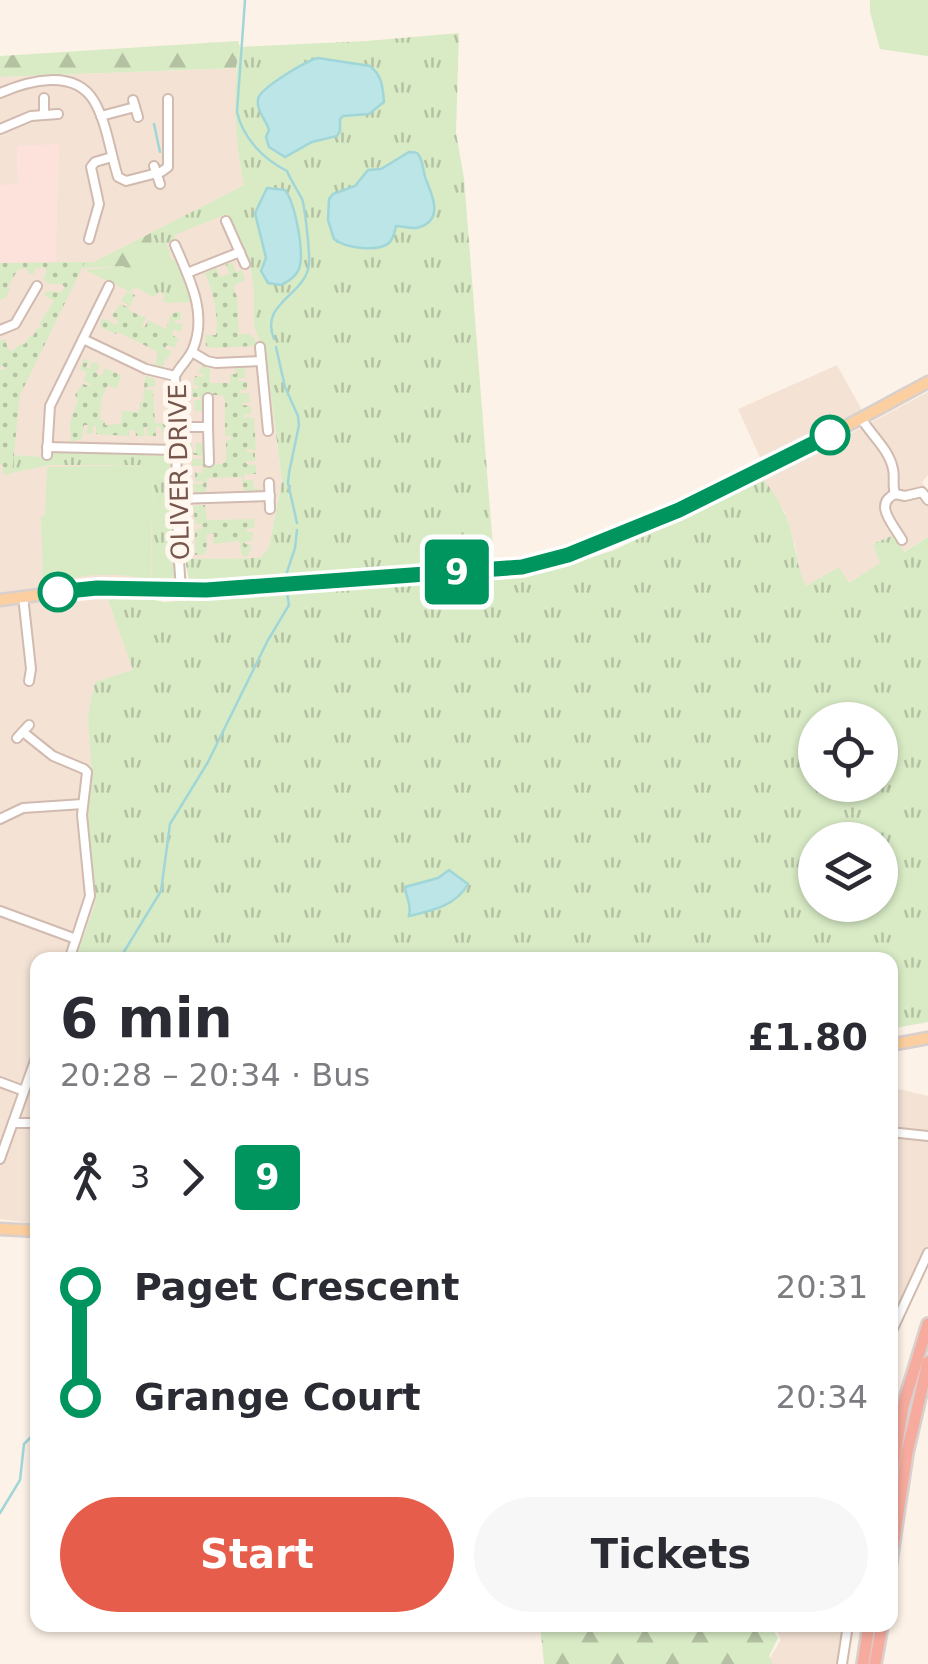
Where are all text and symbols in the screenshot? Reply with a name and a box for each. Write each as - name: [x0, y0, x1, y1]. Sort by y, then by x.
- street label: OLIVER DRIVE: [163, 384, 195, 560]
- unlabelled marker: [811, 416, 849, 454]
- line badge: 9: [424, 540, 490, 604]
- text: 9: [445, 552, 469, 592]
- unlabelled marker: [39, 573, 77, 611]
- map controls: [798, 702, 898, 922]
- button: locate: [798, 702, 898, 802]
- button: layers: [798, 822, 898, 922]
- text: 6 min: [60, 986, 233, 1050]
- text: £1.80: [748, 1015, 868, 1059]
- text: 20:28 – 20:34 · Bus: [60, 1056, 370, 1094]
- icon: walk: [60, 1150, 115, 1205]
- icon: forward: [165, 1150, 220, 1205]
- text: 9: [255, 1157, 280, 1197]
- text: 3: [130, 1158, 150, 1196]
- text: Paget Crescent: [134, 1265, 459, 1309]
- text: 20:31: [776, 1268, 868, 1306]
- text: Grange Court: [134, 1375, 421, 1419]
- text: 20:34: [776, 1378, 868, 1416]
- button: Start: [60, 1497, 454, 1612]
- button: Tickets: [474, 1497, 868, 1612]

